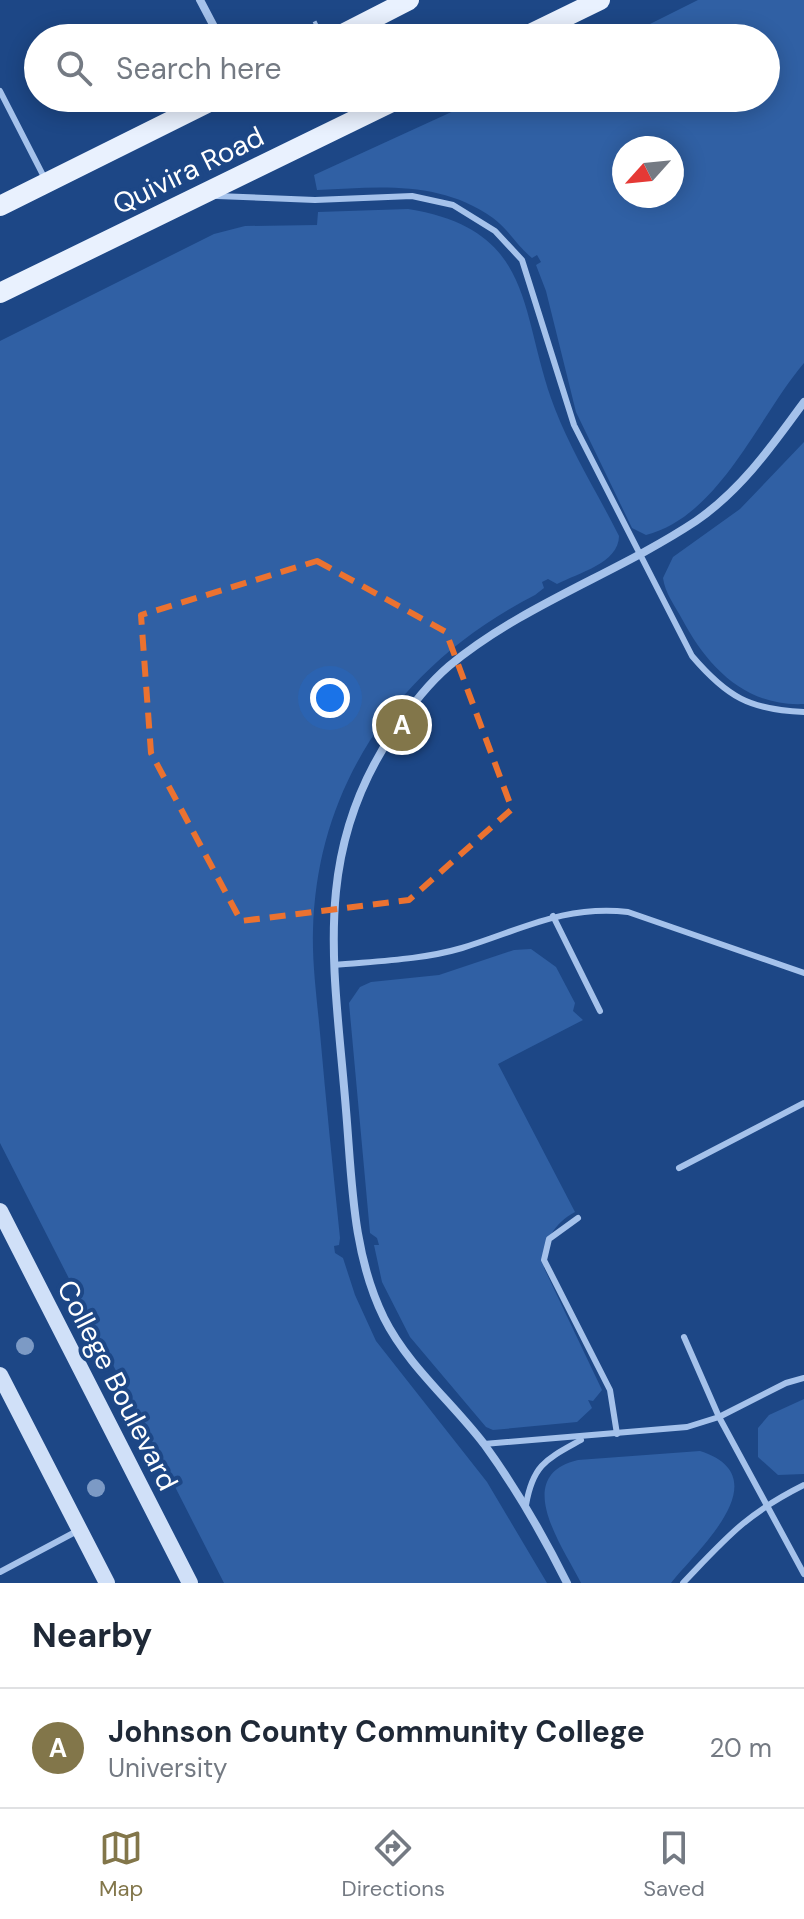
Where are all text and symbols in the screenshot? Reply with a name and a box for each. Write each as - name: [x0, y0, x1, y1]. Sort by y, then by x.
- search box: [24, 24, 780, 112]
- icon: search: [52, 46, 96, 90]
- text: Search here: [116, 49, 282, 88]
- street label: Quivira Road: [106, 118, 270, 223]
- north arrow: [612, 136, 684, 208]
- your location: [310, 678, 350, 718]
- pin: A: [376, 695, 428, 755]
- street label: College Boulevard: [49, 1274, 187, 1497]
- text: Nearby: [32, 1613, 152, 1658]
- text: Johnson County Community College: [108, 1712, 645, 1751]
- text: A: [49, 1731, 67, 1765]
- text: 20 m: [709, 1731, 772, 1765]
- text: University: [108, 1751, 228, 1785]
- tab: Map: [99, 1826, 143, 1903]
- tab: Directions: [342, 1826, 445, 1903]
- tab: Saved: [643, 1826, 705, 1903]

